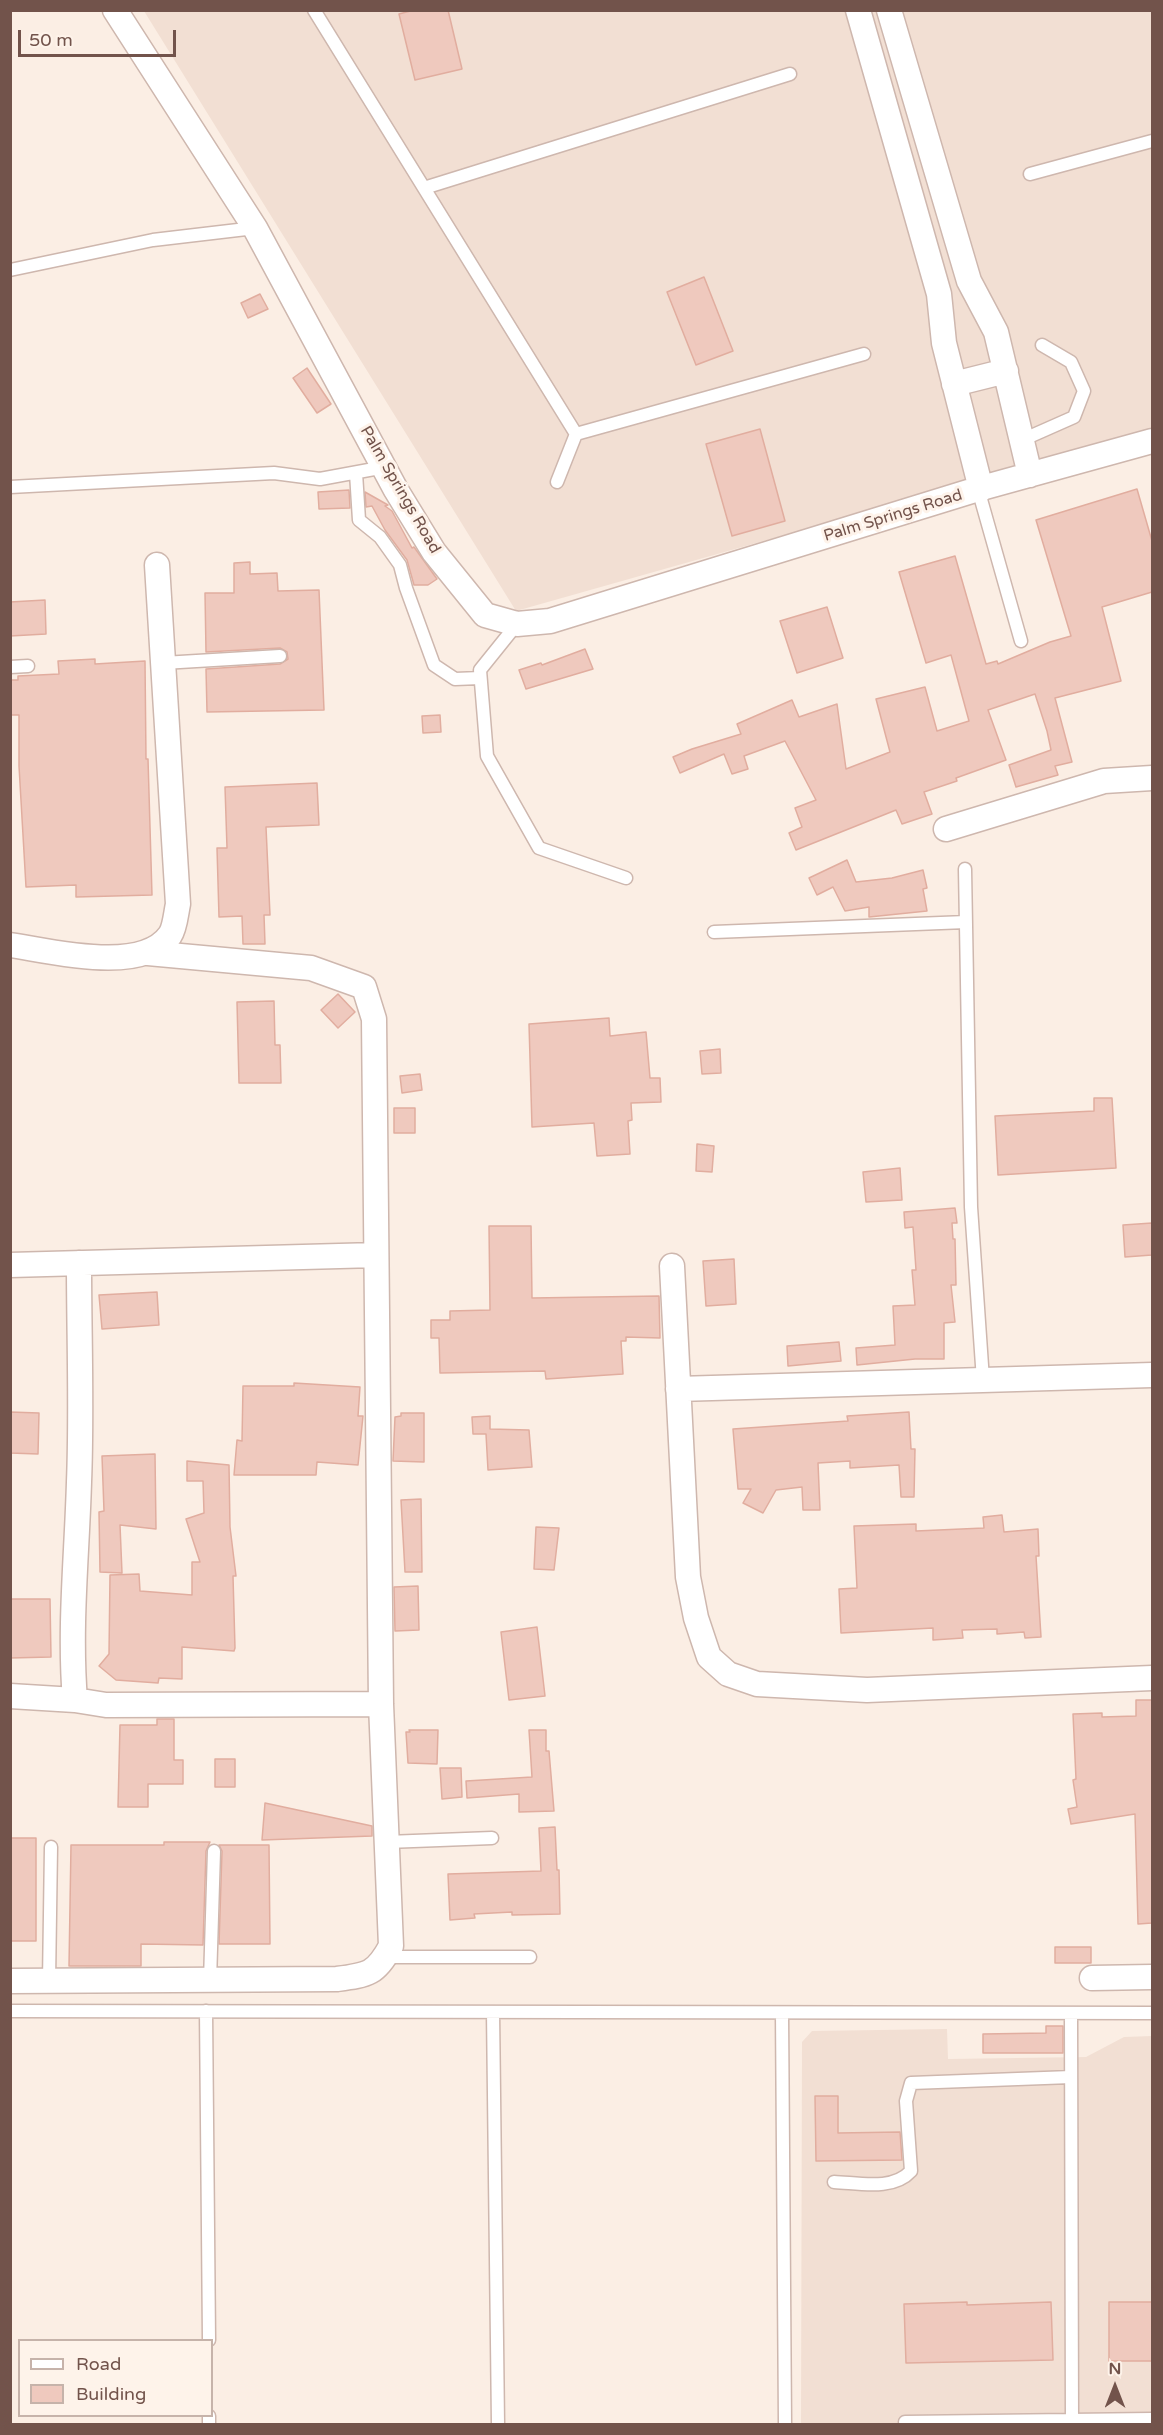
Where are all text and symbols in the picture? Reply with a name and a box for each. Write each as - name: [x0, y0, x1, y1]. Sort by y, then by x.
- scale bar: [21, 18, 178, 56]
- text: 50 m: [29, 29, 73, 51]
- street label: Palm Springs Road: [356, 423, 444, 557]
- street label: Palm Springs Road: [821, 486, 965, 546]
- legend: [18, 2339, 213, 2417]
- text: Road: [76, 2353, 121, 2375]
- north arrow: [1085, 2357, 1145, 2417]
- text: N: [1109, 2359, 1121, 2379]
- text: Building: [76, 2383, 146, 2405]

